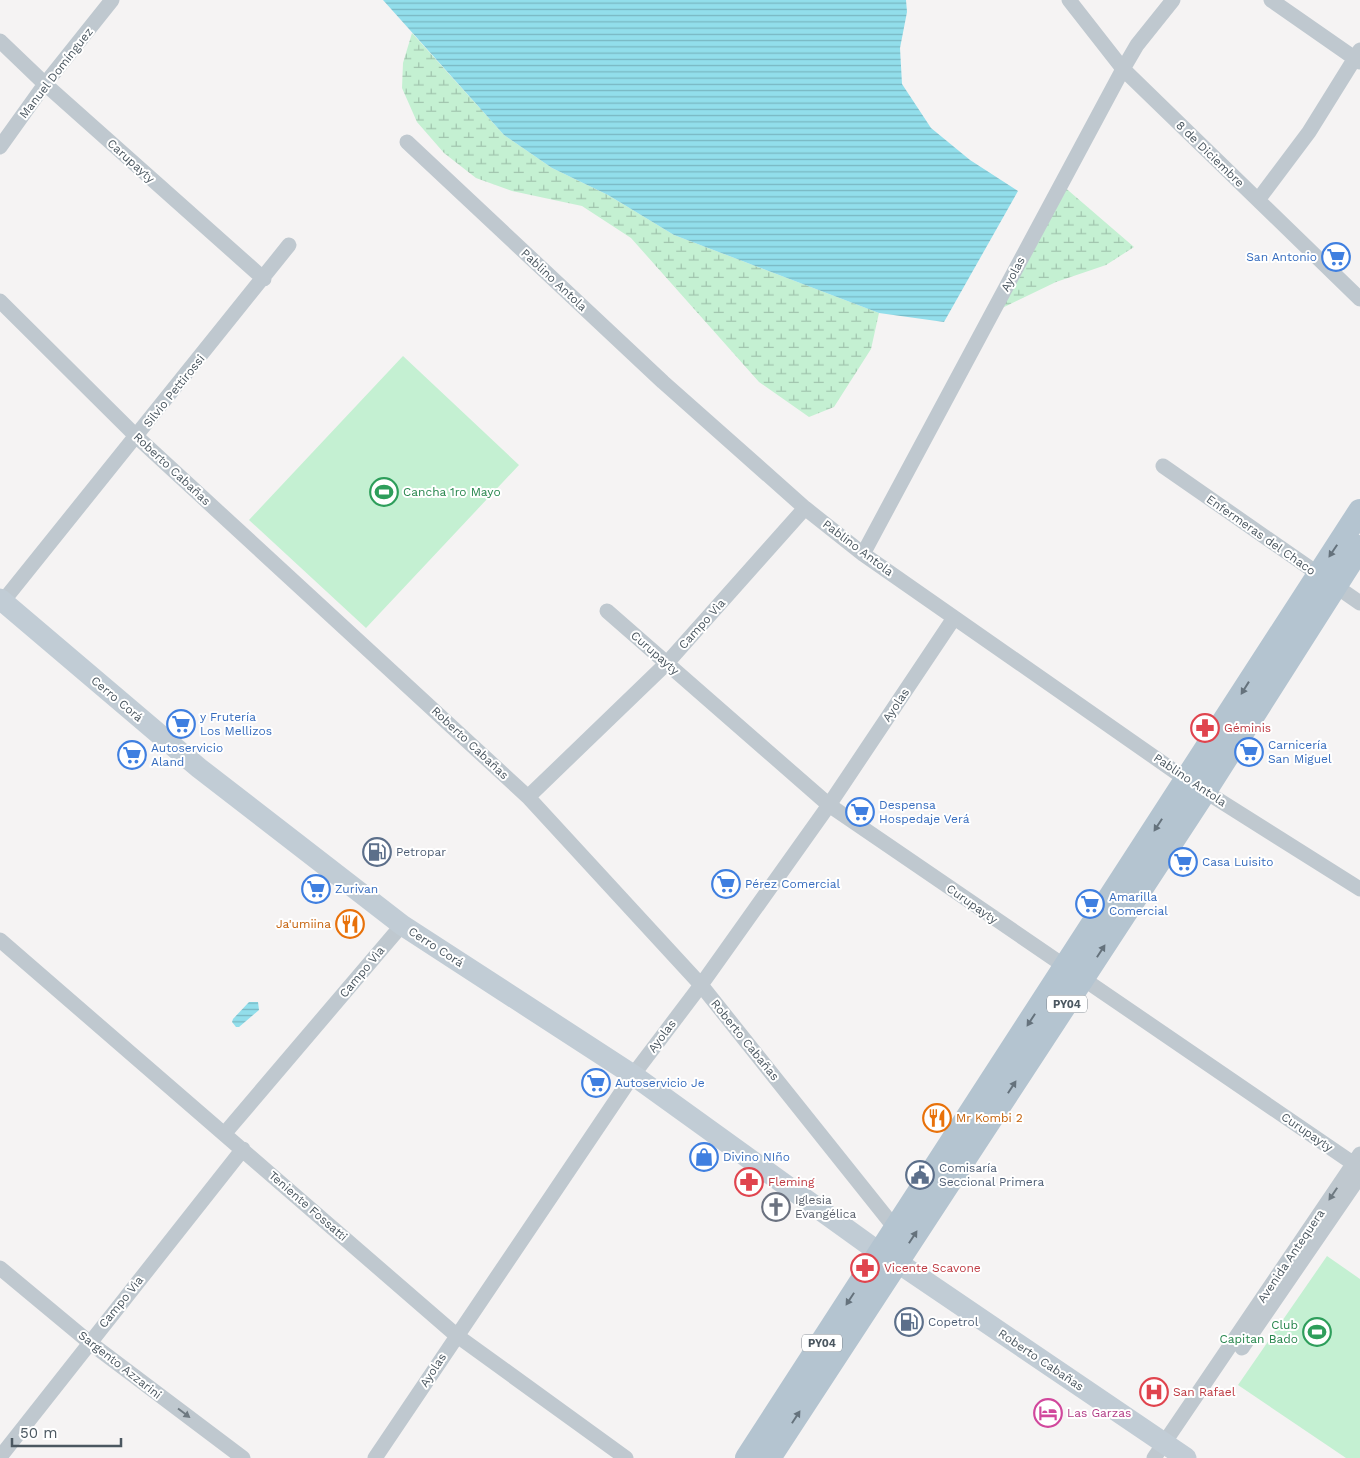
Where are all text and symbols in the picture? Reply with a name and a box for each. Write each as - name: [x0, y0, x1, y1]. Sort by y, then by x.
- street label: Manuel Domínguez: [16, 25, 96, 121]
- street label: 8 de Diciembre: [1173, 118, 1247, 190]
- street label: Carupayty: [104, 136, 158, 186]
- supermarket icon: San Antonio: [1321, 242, 1351, 272]
- street label: Pablino Antola: [518, 246, 590, 314]
- place label: San Antonio: [1246, 250, 1317, 264]
- street label: Ayolas: [998, 254, 1028, 294]
- street label: Silvio Pettirossi: [141, 352, 207, 430]
- street label: Roberto Cabañas: [131, 430, 213, 508]
- sports icon: Cancha 1ro Mayo: [369, 477, 399, 507]
- place label: Cancha 1ro Mayo: [403, 485, 501, 499]
- street label: Enfermeras del Chaco: [1204, 492, 1318, 578]
- street label: Pablino Antola: [820, 517, 896, 579]
- one-way arrow: [1328, 545, 1338, 558]
- street label: Campo Vìa: [676, 596, 728, 652]
- street label: Curupayty: [628, 628, 683, 678]
- street label: Cerro Corá: [88, 673, 146, 725]
- one-way arrow: [1241, 682, 1250, 695]
- street label: Ayolas: [880, 686, 912, 724]
- street label: Roberto Cabañas: [429, 704, 511, 782]
- supermarket icon: y Frutería Los Mellizos: [166, 709, 196, 739]
- place label: y Frutería Los Mellizos: [200, 710, 272, 738]
- pharmacy icon: Géminis: [1190, 713, 1220, 743]
- place label: Géminis: [1224, 721, 1271, 735]
- supermarket icon: Carnicería San Miguel: [1234, 737, 1264, 767]
- place label: Carnicería San Miguel: [1268, 738, 1332, 766]
- supermarket icon: Autoservicio Aland: [117, 740, 147, 770]
- place label: Autoservicio Aland: [151, 741, 223, 769]
- street label: Pablino Antola: [1151, 751, 1229, 810]
- supermarket icon: Despensa Hospedaje Verá: [845, 797, 875, 827]
- place label: Despensa Hospedaje Verá: [879, 798, 970, 826]
- one-way arrow: [1153, 819, 1163, 832]
- fuel station icon: Petropar: [362, 837, 392, 867]
- place label: Petropar: [396, 845, 446, 859]
- supermarket icon: Casa Luisito: [1168, 847, 1198, 877]
- place label: Casa Luisito: [1202, 855, 1273, 869]
- supermarket icon: Pérez Comercial: [711, 869, 741, 899]
- supermarket icon: Zurivan: [301, 874, 331, 904]
- place label: Pérez Comercial: [745, 877, 840, 891]
- street label: Curupayty: [944, 881, 1001, 927]
- place label: Zurivan: [335, 882, 378, 896]
- supermarket icon: Amarilla Comercial: [1075, 889, 1105, 919]
- place label: Amarilla Comercial: [1109, 890, 1168, 918]
- restaurant icon: Ja'umiina: [335, 909, 365, 939]
- place label: Ja'umiina: [276, 917, 331, 931]
- street label: Cerro Corá: [406, 924, 466, 970]
- street label: Campo Vìa: [337, 943, 388, 1000]
- one-way arrow: [1097, 944, 1106, 957]
- road number: PY04: [1047, 996, 1087, 1012]
- street label: Roberto Cabañas: [708, 997, 782, 1083]
- one-way arrow: [1027, 1014, 1036, 1027]
- street label: Ayolas: [645, 1017, 679, 1055]
- supermarket icon: Autoservicio Je: [581, 1068, 611, 1098]
- place label: Autoservicio Je: [615, 1076, 705, 1090]
- one-way arrow: [1007, 1080, 1017, 1093]
- restaurant icon: Mr Kombi 2: [922, 1103, 952, 1133]
- street label: Curupayty: [1278, 1110, 1336, 1155]
- place label: Mr Kombi 2: [956, 1111, 1023, 1125]
- shop icon: Divino NIño: [689, 1142, 719, 1172]
- place label: Divino NIño: [723, 1150, 790, 1164]
- public building icon: Comisaría Seccional Primera: [905, 1160, 935, 1190]
- place label: Comisaría Seccional Primera: [939, 1161, 1045, 1189]
- pharmacy icon: Fleming: [734, 1167, 764, 1197]
- street label: Teniente Fossatti: [266, 1168, 350, 1244]
- place label: Fleming: [768, 1175, 815, 1189]
- one-way arrow: [1328, 1187, 1338, 1201]
- church icon: Iglesia Evangélica: [761, 1192, 791, 1222]
- place label: Iglesia Evangélica: [795, 1193, 856, 1221]
- street label: Avenida Antequera: [1255, 1207, 1328, 1305]
- one-way arrow: [909, 1230, 918, 1244]
- pharmacy icon: Vicente Scavone: [850, 1253, 880, 1283]
- place label: Vicente Scavone: [884, 1261, 981, 1275]
- street label: Campo Vìa: [96, 1273, 146, 1331]
- one-way arrow: [846, 1292, 855, 1305]
- fuel station icon: Copetrol: [894, 1307, 924, 1337]
- place label: Copetrol: [928, 1315, 979, 1329]
- sports icon: Club Capitan Bado: [1302, 1317, 1332, 1347]
- place label: Club Capitan Bado: [1220, 1318, 1298, 1346]
- street label: Roberto Cabañas: [996, 1326, 1086, 1394]
- street label: Sargento Azzarini: [76, 1328, 164, 1402]
- road number: PY04: [802, 1335, 842, 1352]
- street label: Ayolas: [417, 1350, 449, 1390]
- hospital icon: San Rafael: [1139, 1377, 1169, 1407]
- place label: San Rafael: [1173, 1385, 1236, 1399]
- hotel icon: Las Garzas: [1033, 1398, 1063, 1428]
- place label: Las Garzas: [1067, 1406, 1131, 1420]
- one-way arrow: [177, 1408, 190, 1419]
- one-way arrow: [791, 1410, 801, 1424]
- scale bar: [12, 1416, 121, 1448]
- text: 50 m: [20, 1424, 57, 1442]

